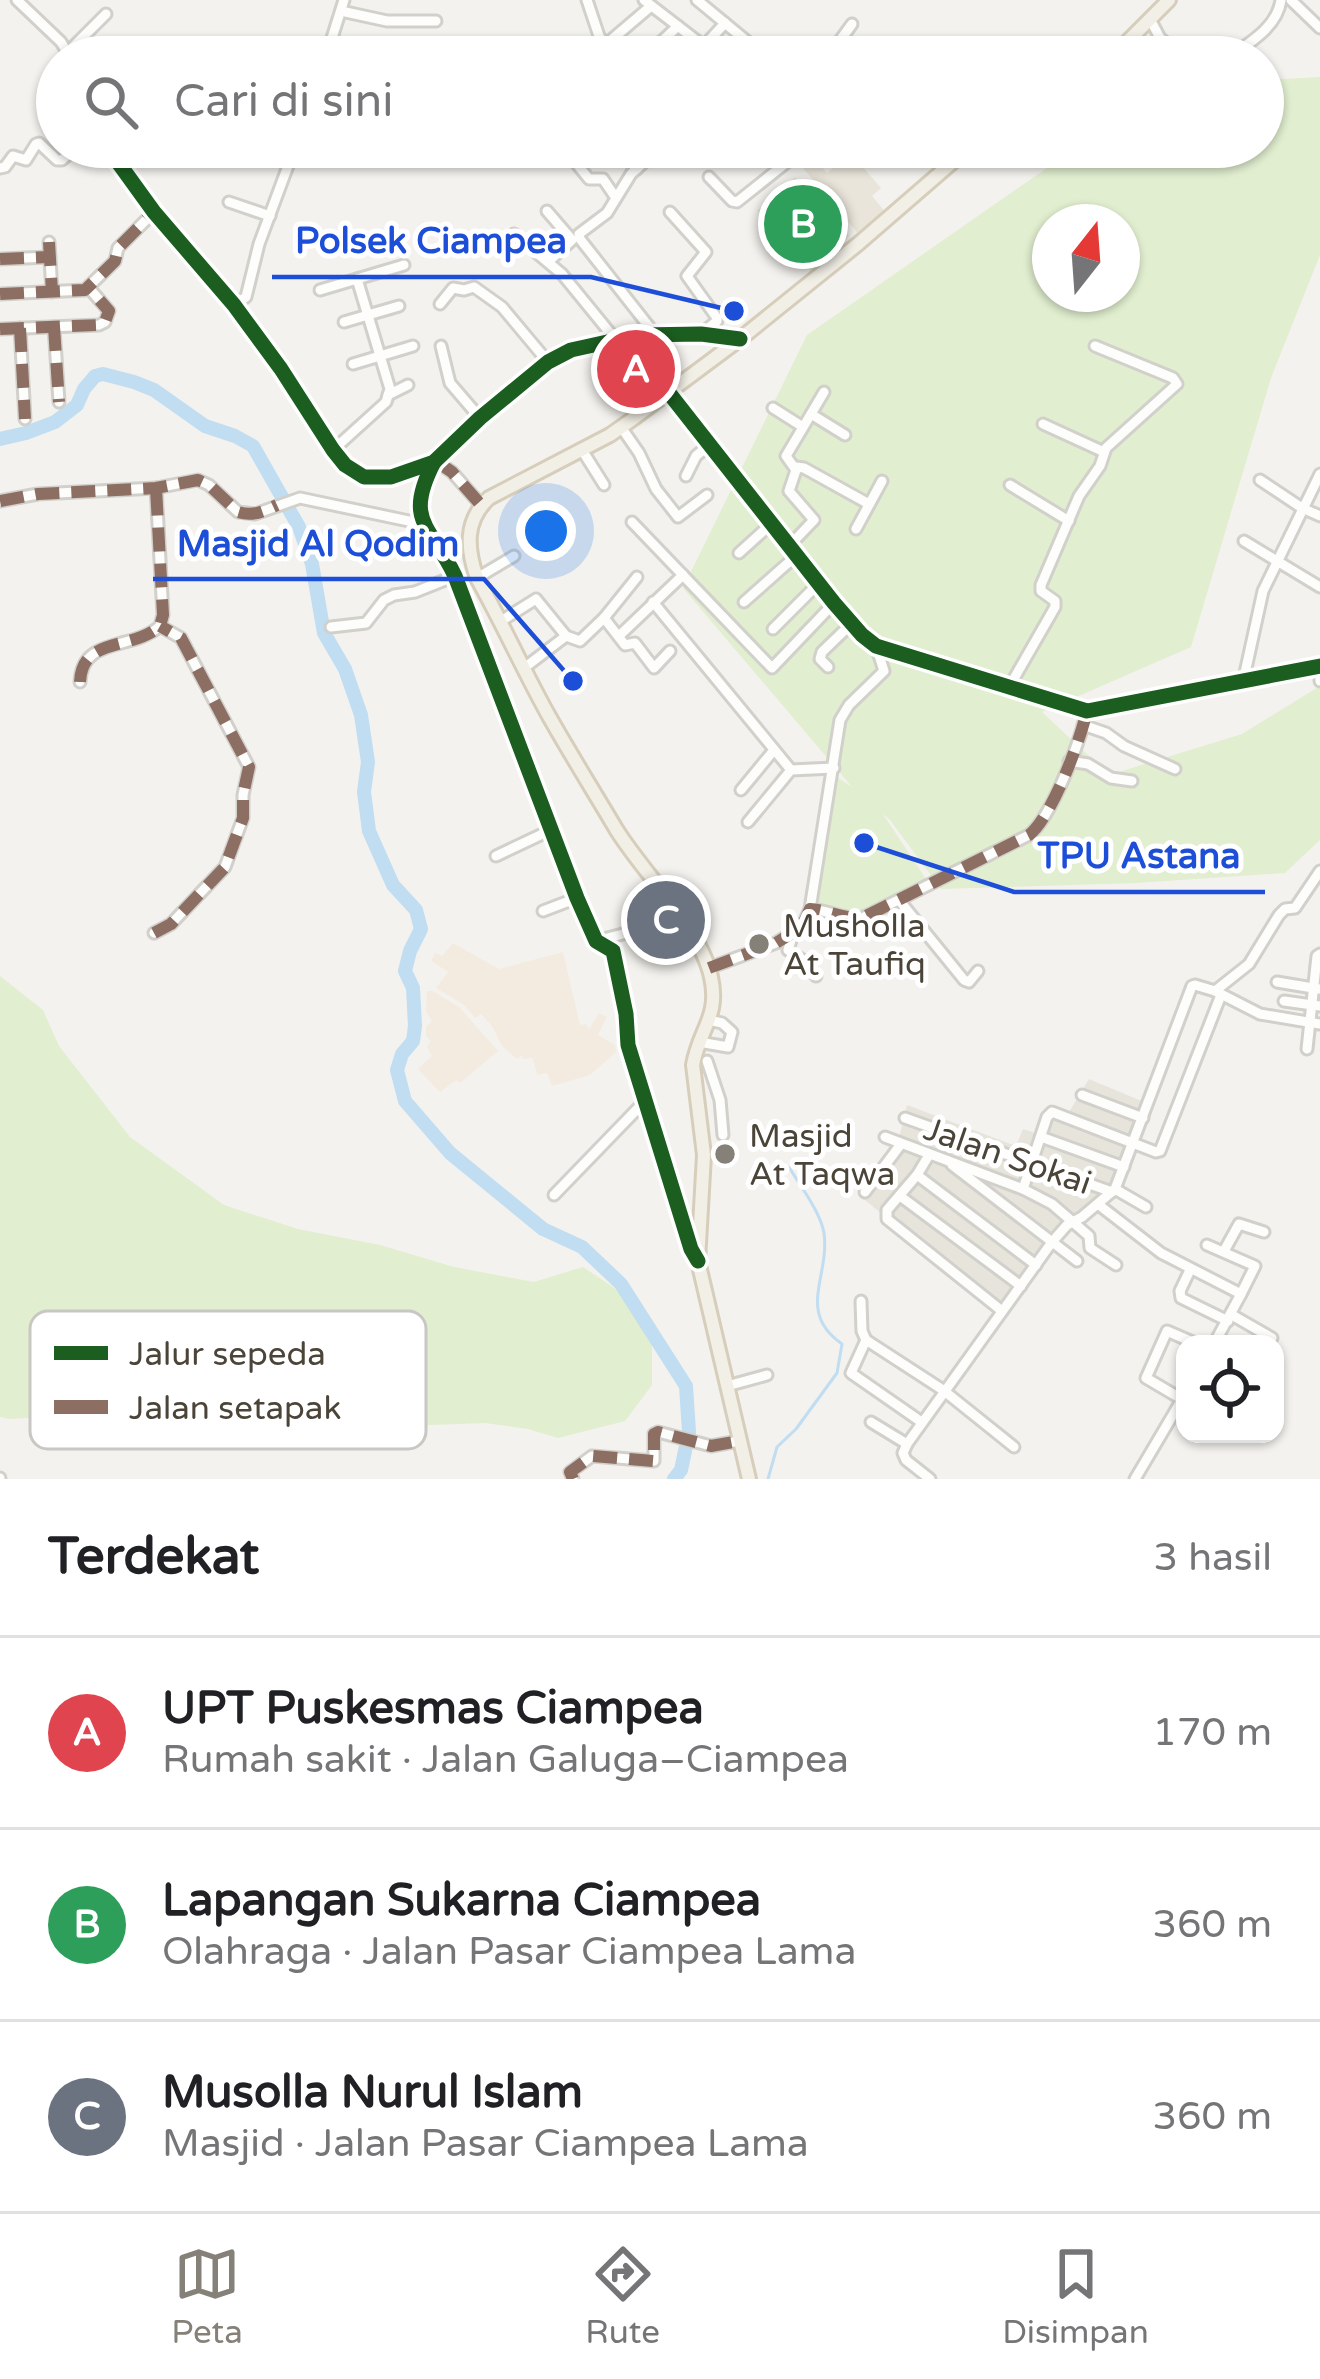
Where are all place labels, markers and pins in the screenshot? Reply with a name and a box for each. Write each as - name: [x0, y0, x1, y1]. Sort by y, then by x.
- pin: B: [764, 179, 842, 269]
- callout: Polsek Ciampea: [272, 205, 591, 277]
- pin: A: [597, 324, 675, 414]
- callout: Masjid Al Qodim: [153, 507, 484, 579]
- callout: TPU Astana: [1014, 820, 1265, 892]
- pin: C: [627, 875, 705, 965]
- place label: Musholla At Taufiq: [783, 907, 926, 984]
- marker: Musholla At Taufiq: [746, 931, 772, 957]
- place label: Masjid At Taqwa: [749, 1117, 895, 1194]
- marker: Masjid At Taqwa: [712, 1141, 738, 1167]

